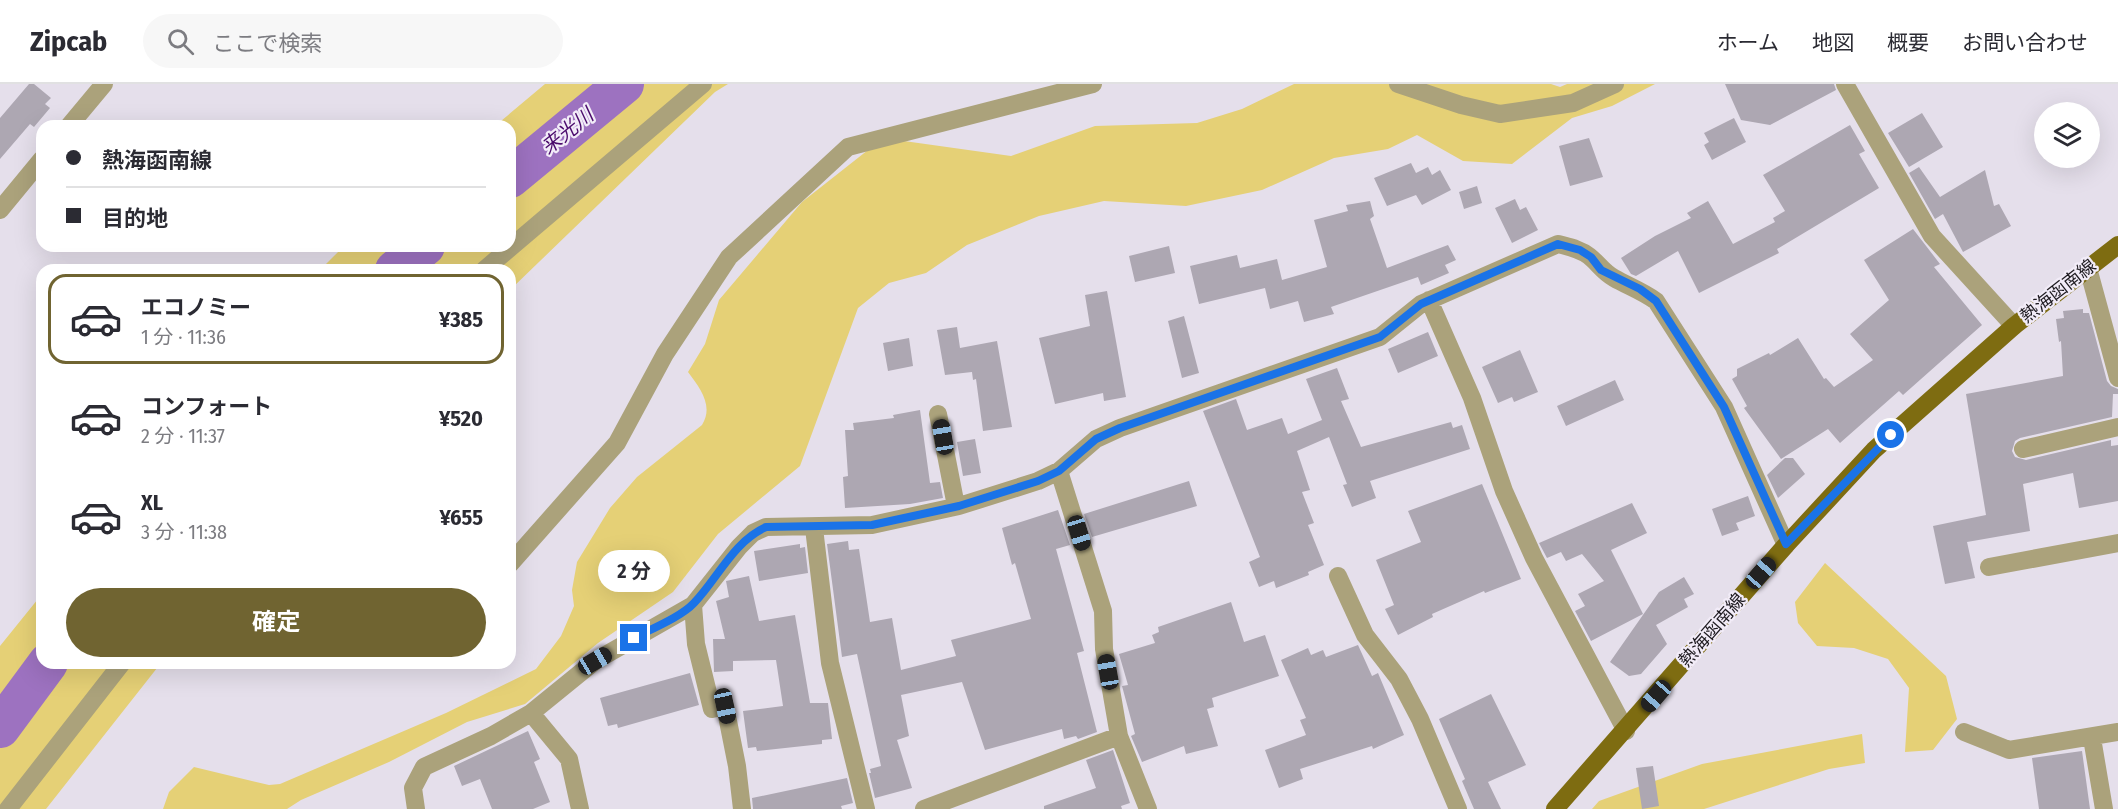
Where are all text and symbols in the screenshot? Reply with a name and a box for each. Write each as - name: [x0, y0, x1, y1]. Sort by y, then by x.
- search box: [143, 14, 563, 68]
- text: Zipcab: [30, 25, 107, 58]
- icon: search: [164, 25, 197, 58]
- text: ここで検索: [212, 30, 322, 57]
- text: ホーム: [1717, 30, 1779, 56]
- text: 地図: [1812, 30, 1854, 56]
- text: 概要: [1887, 30, 1929, 56]
- text: お問い合わせ: [1962, 30, 2088, 56]
- water label: 来光川: [536, 102, 599, 159]
- map controls: [2034, 102, 2100, 168]
- button: layers: [2034, 102, 2100, 168]
- text: 熱海函南線: [102, 147, 212, 174]
- text: 目的地: [102, 205, 168, 232]
- street label: 熱海函南線: [2016, 255, 2100, 327]
- icon: car: [69, 292, 123, 346]
- text: エコノミー: [141, 294, 251, 321]
- text: ¥385: [439, 306, 483, 333]
- text: 1 分 · 11:36: [141, 325, 226, 349]
- icon: car: [69, 391, 123, 445]
- text: コンフォート: [141, 393, 272, 420]
- text: ¥520: [439, 405, 483, 432]
- car: [931, 418, 955, 456]
- route start: [1877, 421, 1904, 448]
- text: 2 分 · 11:37: [141, 424, 225, 448]
- text: XL: [141, 489, 163, 516]
- icon: car: [69, 490, 123, 544]
- text: ¥655: [439, 504, 483, 531]
- car: [1065, 513, 1093, 553]
- text: 3 分 · 11:38: [141, 520, 227, 544]
- callout: 2 分: [598, 551, 670, 593]
- car: [1742, 554, 1780, 592]
- text: 2 分: [617, 559, 651, 583]
- button: 確定: [66, 588, 486, 657]
- street label: 熱海函南線: [1674, 589, 1750, 671]
- route end: [620, 624, 647, 651]
- car: [575, 644, 615, 678]
- car: [1096, 653, 1120, 691]
- car: [1637, 677, 1675, 715]
- car: [712, 687, 738, 725]

